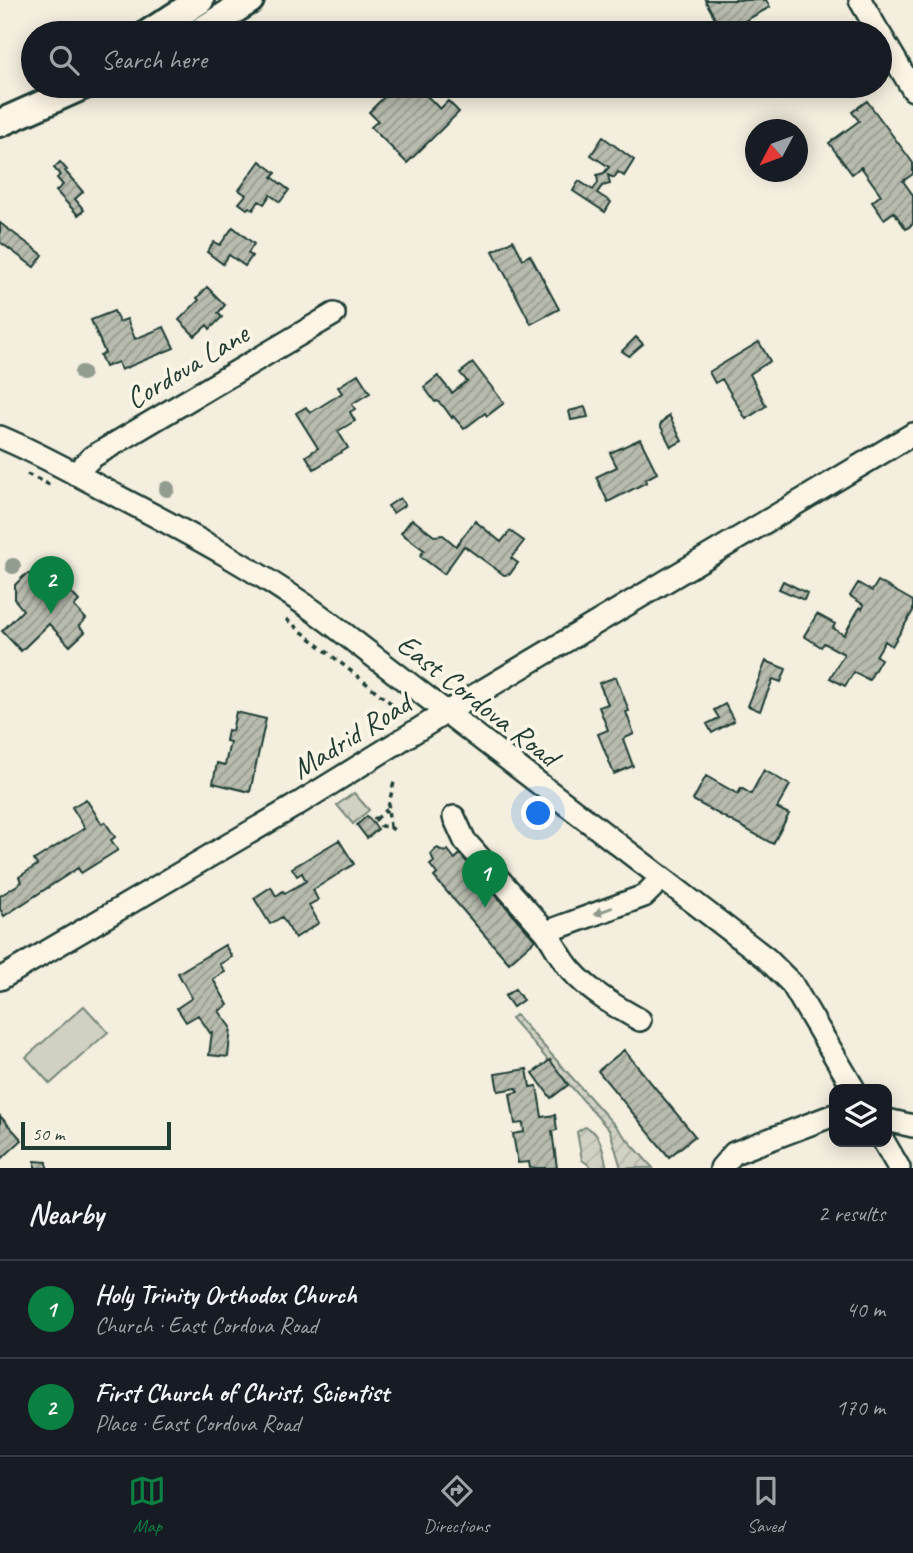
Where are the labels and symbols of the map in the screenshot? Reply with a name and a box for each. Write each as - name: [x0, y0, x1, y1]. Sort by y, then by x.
- north arrow: [745, 119, 808, 182]
- street label: Cordova Lane: [119, 313, 257, 417]
- pin: 2: [28, 556, 74, 614]
- street label: East Cordova Road: [389, 625, 570, 778]
- street label: Madrid Road: [284, 682, 421, 787]
- your location: [521, 796, 555, 830]
- pin: 1: [462, 850, 508, 908]
- one-way arrow: [593, 906, 614, 917]
- scale bar: [21, 1119, 172, 1151]

